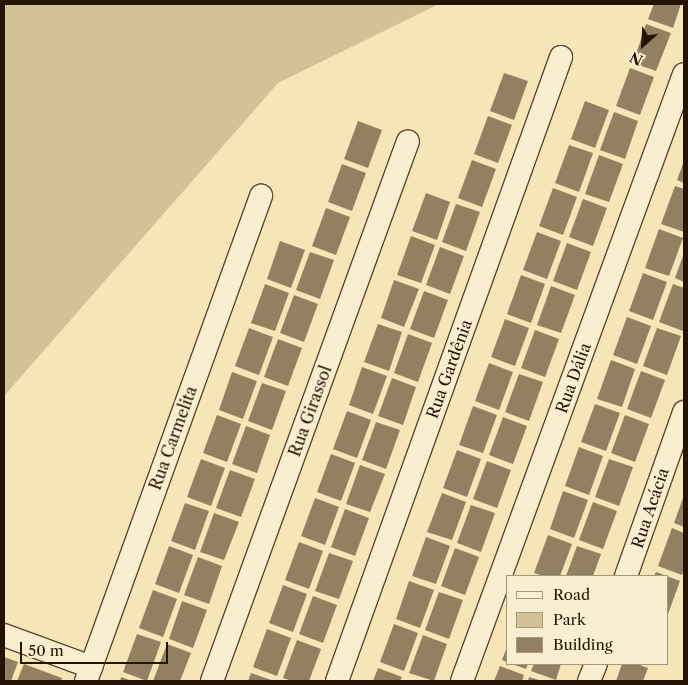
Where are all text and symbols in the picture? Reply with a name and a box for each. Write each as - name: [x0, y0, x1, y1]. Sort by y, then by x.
- north arrow: [618, 20, 668, 70]
- text: N: [627, 48, 646, 69]
- street label: Rua Gardênia: [422, 317, 476, 421]
- street label: Rua Dália: [551, 340, 595, 416]
- street label: Rua Girassol: [285, 363, 335, 459]
- street label: Rua Carmelita: [145, 383, 201, 493]
- street label: Rua Acácia: [627, 465, 673, 551]
- legend: [506, 575, 668, 665]
- text: Road: [553, 585, 590, 604]
- text: Park: [553, 610, 586, 629]
- scale bar: [22, 632, 170, 664]
- text: Building: [553, 635, 613, 654]
- text: 50 m: [28, 641, 64, 660]

